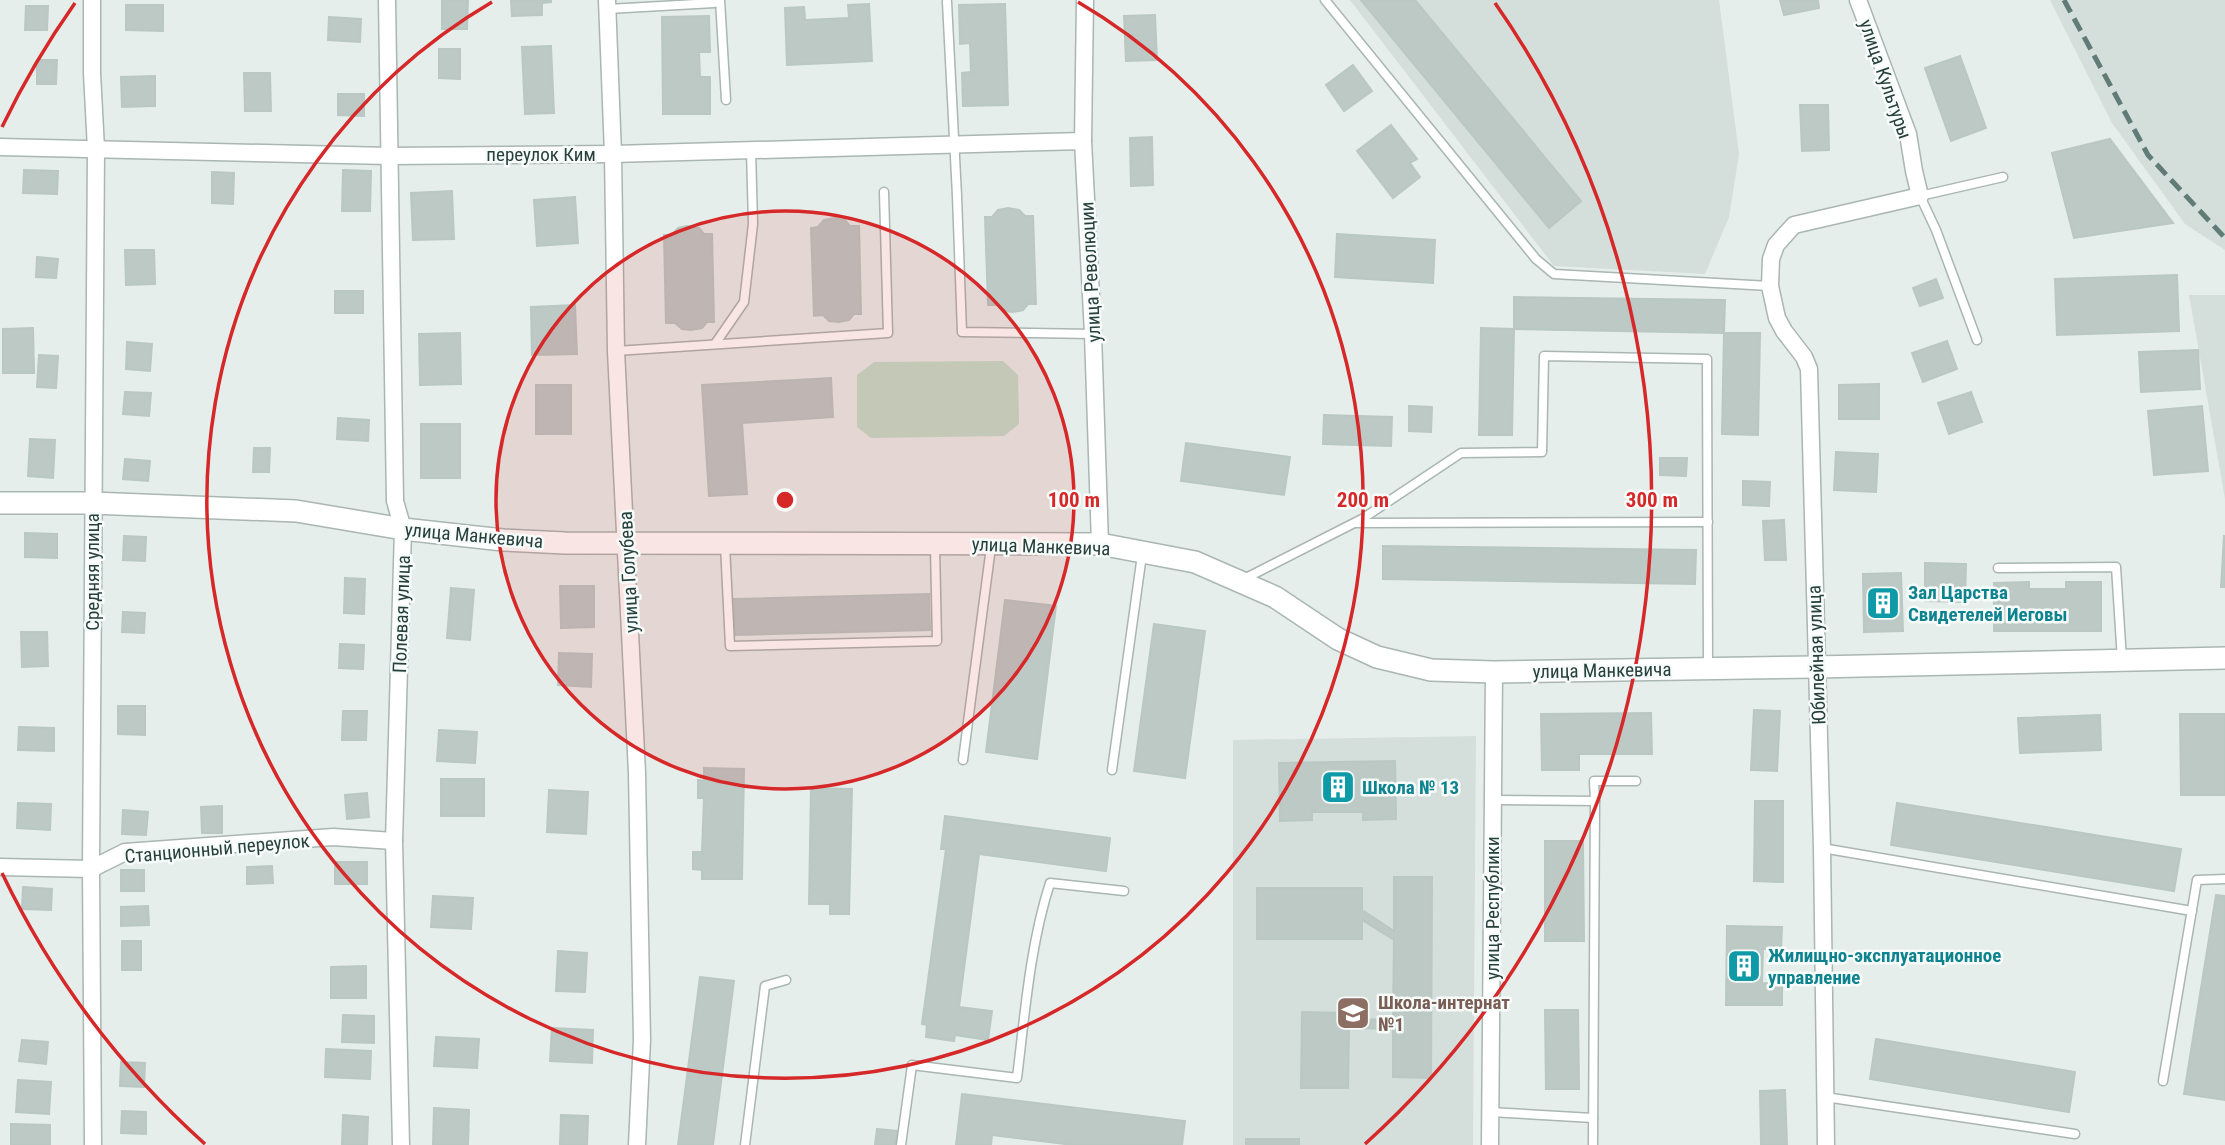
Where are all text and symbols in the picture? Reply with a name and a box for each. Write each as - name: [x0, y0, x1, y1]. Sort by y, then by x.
- street label: улица Культуры: [1854, 16, 1917, 142]
- street label: переулок Ким: [486, 143, 596, 166]
- street label: улица Революции: [1075, 201, 1106, 343]
- centre of rings: [773, 488, 797, 512]
- text: 100 m: [1048, 488, 1100, 512]
- text: 200 m: [1337, 488, 1389, 512]
- text: 300 m: [1626, 488, 1678, 512]
- street label: улица Голубева: [614, 511, 643, 633]
- street label: Средняя улица: [81, 513, 104, 631]
- street label: улица Манкевича: [404, 518, 544, 553]
- street label: улица Манкевича: [971, 533, 1111, 560]
- street label: Полевая улица: [388, 555, 415, 673]
- place label: Зал Царства Свидетелей Иеговы: [1908, 581, 2067, 626]
- building icon: Зал Царства Свидетелей Иеговы: [1864, 584, 1902, 622]
- street label: Юбилейная улица: [1803, 585, 1830, 725]
- street label: улица Манкевича: [1532, 658, 1672, 683]
- building icon: Школа № 13: [1319, 768, 1357, 806]
- place label: Школа № 13: [1362, 776, 1459, 799]
- street label: Станционный переулок: [124, 829, 310, 868]
- street label: улица Республики: [1481, 836, 1504, 980]
- place label: Жилищно-эксплуатационное управление: [1768, 944, 2001, 989]
- building icon: Жилищно-эксплуатационное управление: [1725, 947, 1763, 985]
- place label: Школа-интернат №1: [1378, 991, 1510, 1036]
- school or university icon: Школа-интернат №1: [1334, 994, 1372, 1032]

